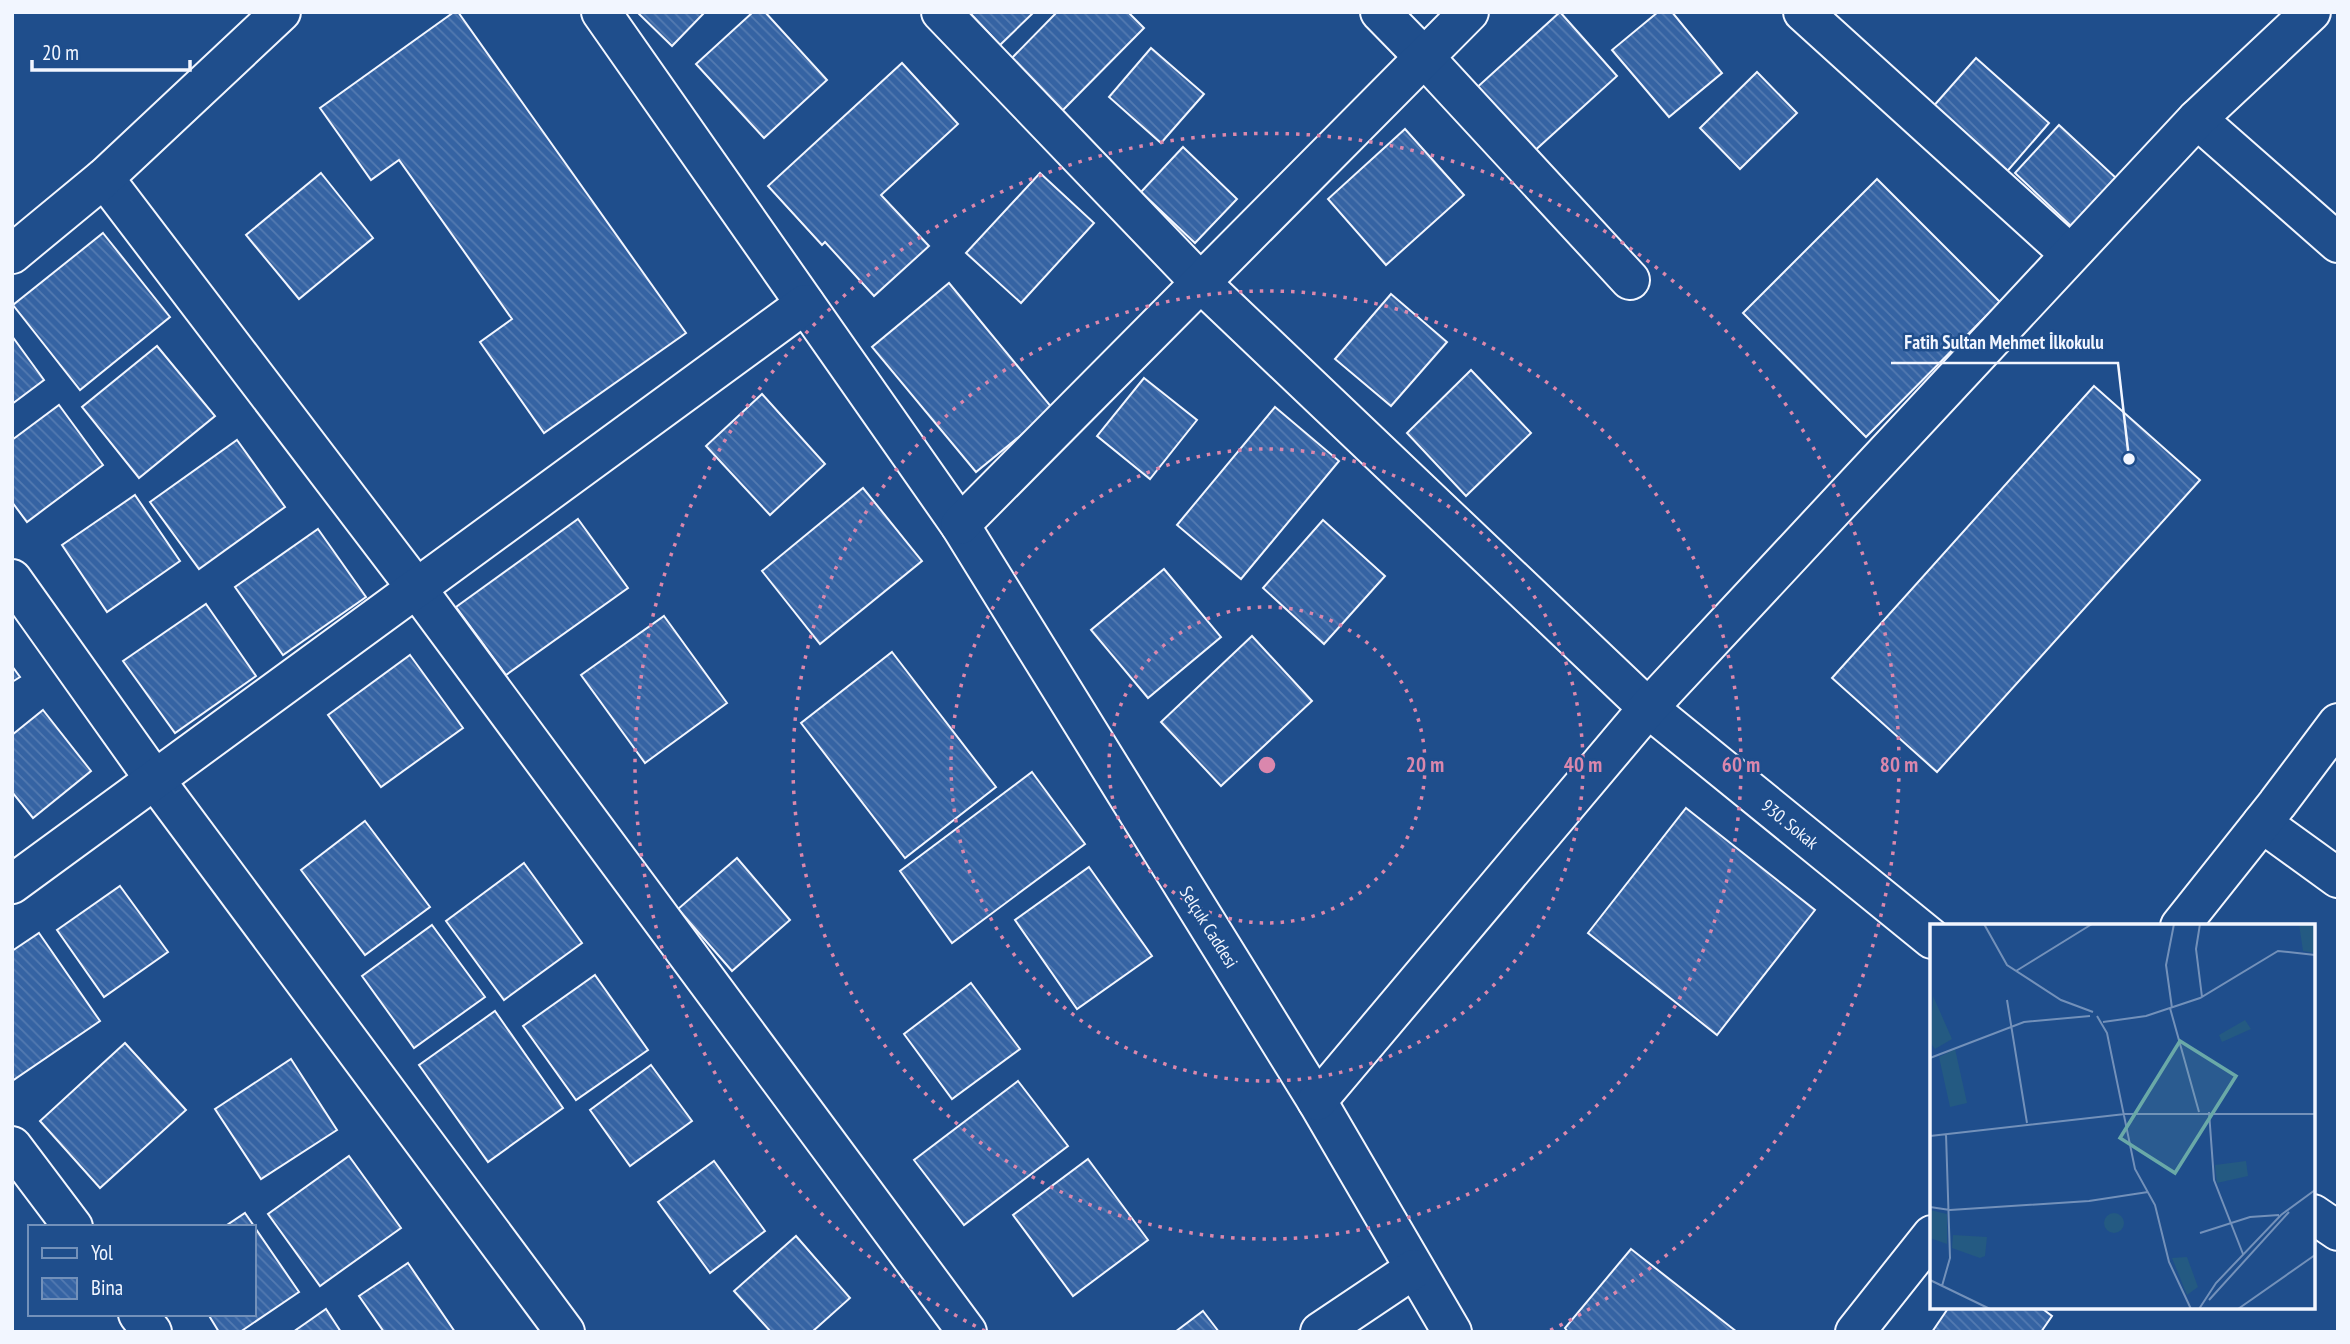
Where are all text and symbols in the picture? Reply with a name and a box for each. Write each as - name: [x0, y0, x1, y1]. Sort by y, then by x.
- scale bar: [32, 28, 189, 72]
- text: 20 m: [42, 39, 79, 66]
- callout: Fatih Sultan Mehmet İlkokulu: [1891, 323, 2118, 363]
- text: Fatih Sultan Mehmet İlkokulu: [1904, 330, 2104, 354]
- text: 20 m: [1406, 751, 1444, 778]
- text: 40 m: [1564, 751, 1602, 778]
- text: 60 m: [1722, 751, 1760, 778]
- text: 80 m: [1880, 751, 1918, 778]
- centre of rings: [1255, 753, 1279, 777]
- street label: 930. Sokak: [1757, 794, 1823, 854]
- street label: Selçuk Caddesi: [1175, 882, 1243, 972]
- inset map: [1930, 924, 2315, 1309]
- legend: [28, 1225, 256, 1316]
- text: Yol: [91, 1239, 113, 1266]
- text: Bina: [91, 1274, 123, 1301]

